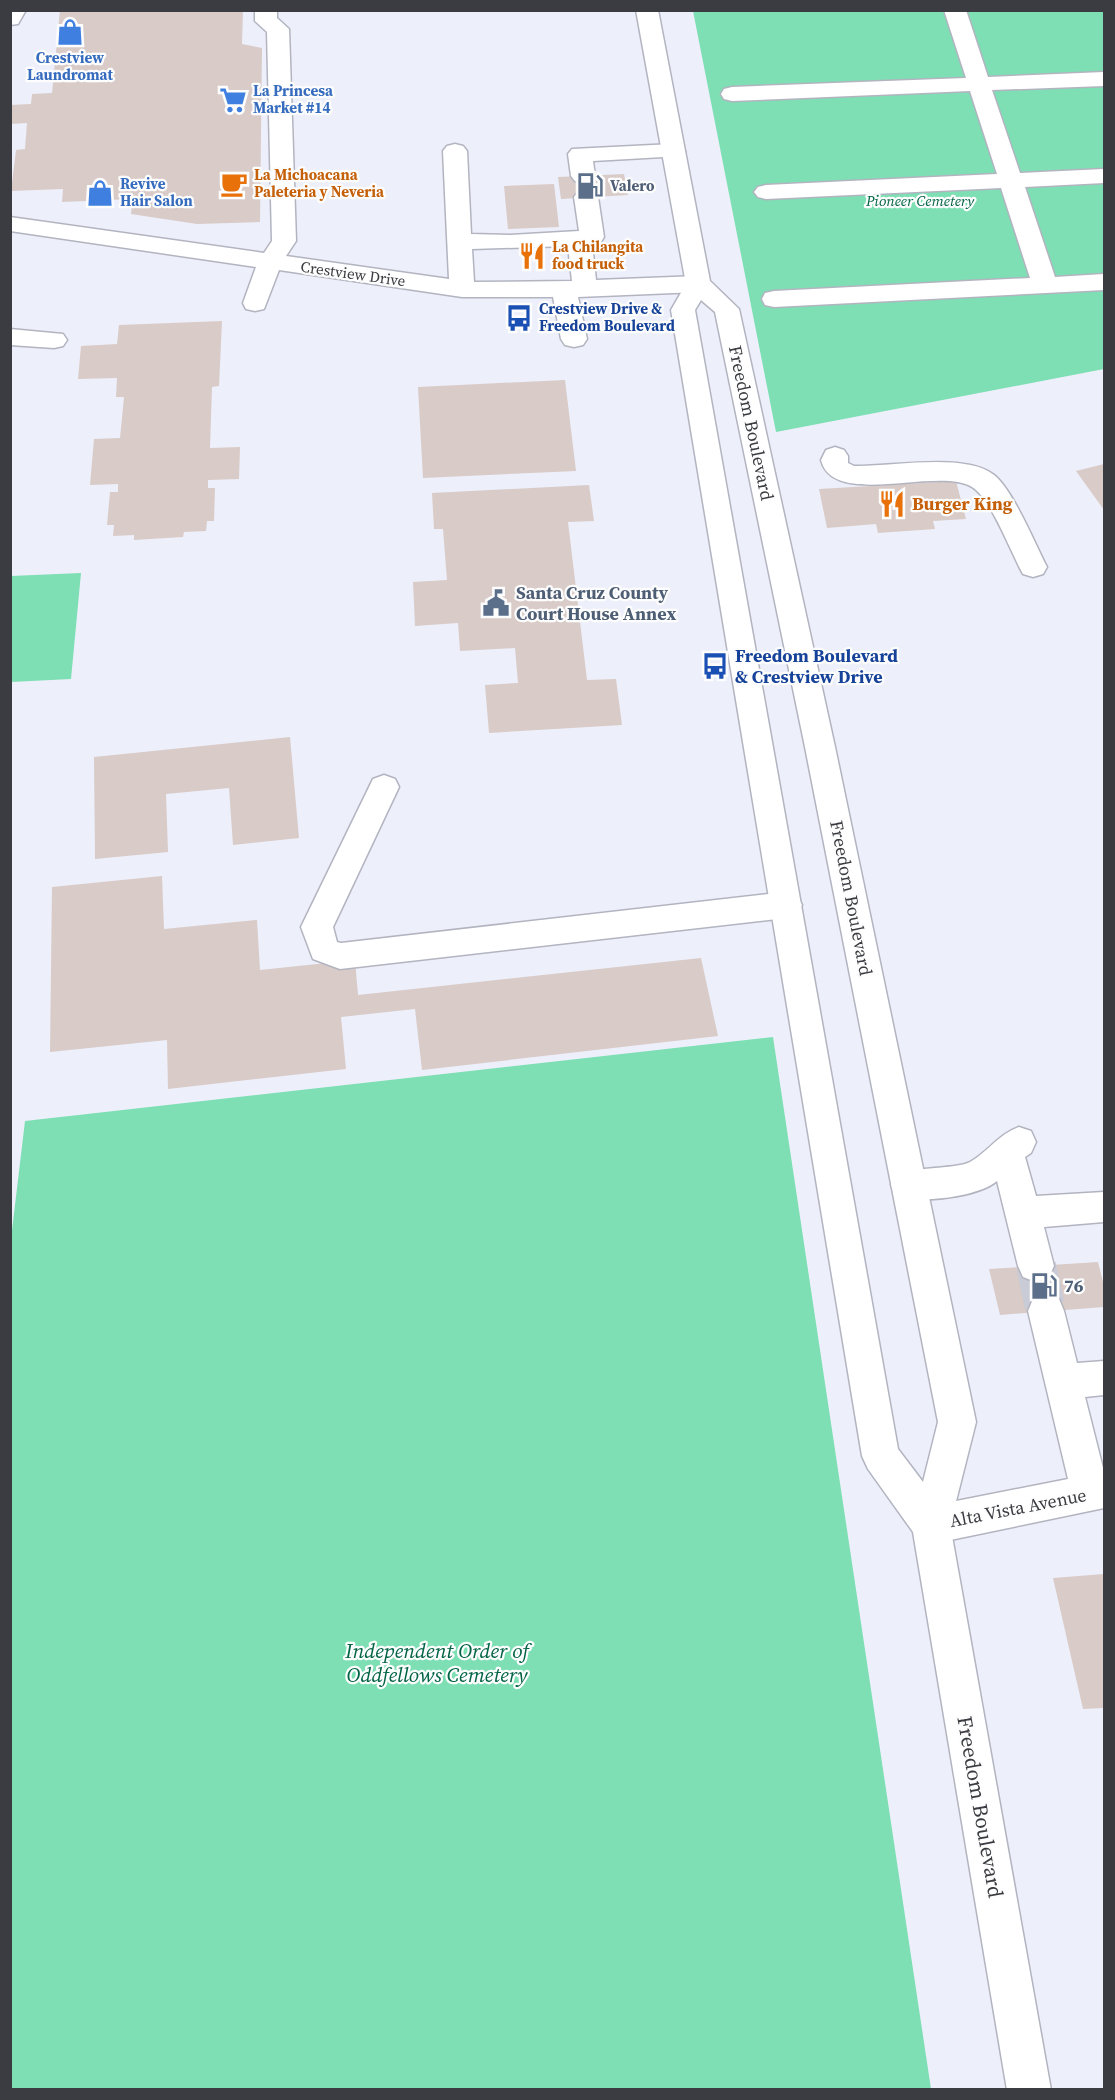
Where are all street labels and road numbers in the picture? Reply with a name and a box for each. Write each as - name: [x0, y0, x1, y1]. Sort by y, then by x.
- street label: Crestview Drive: [299, 256, 407, 291]
- street label: Freedom Boulevard: [723, 343, 780, 503]
- street label: Freedom Boulevard: [824, 818, 879, 978]
- street label: Alta Vista Avenue: [947, 1482, 1089, 1533]
- street label: Freedom Boulevard: [950, 1714, 1011, 1900]

